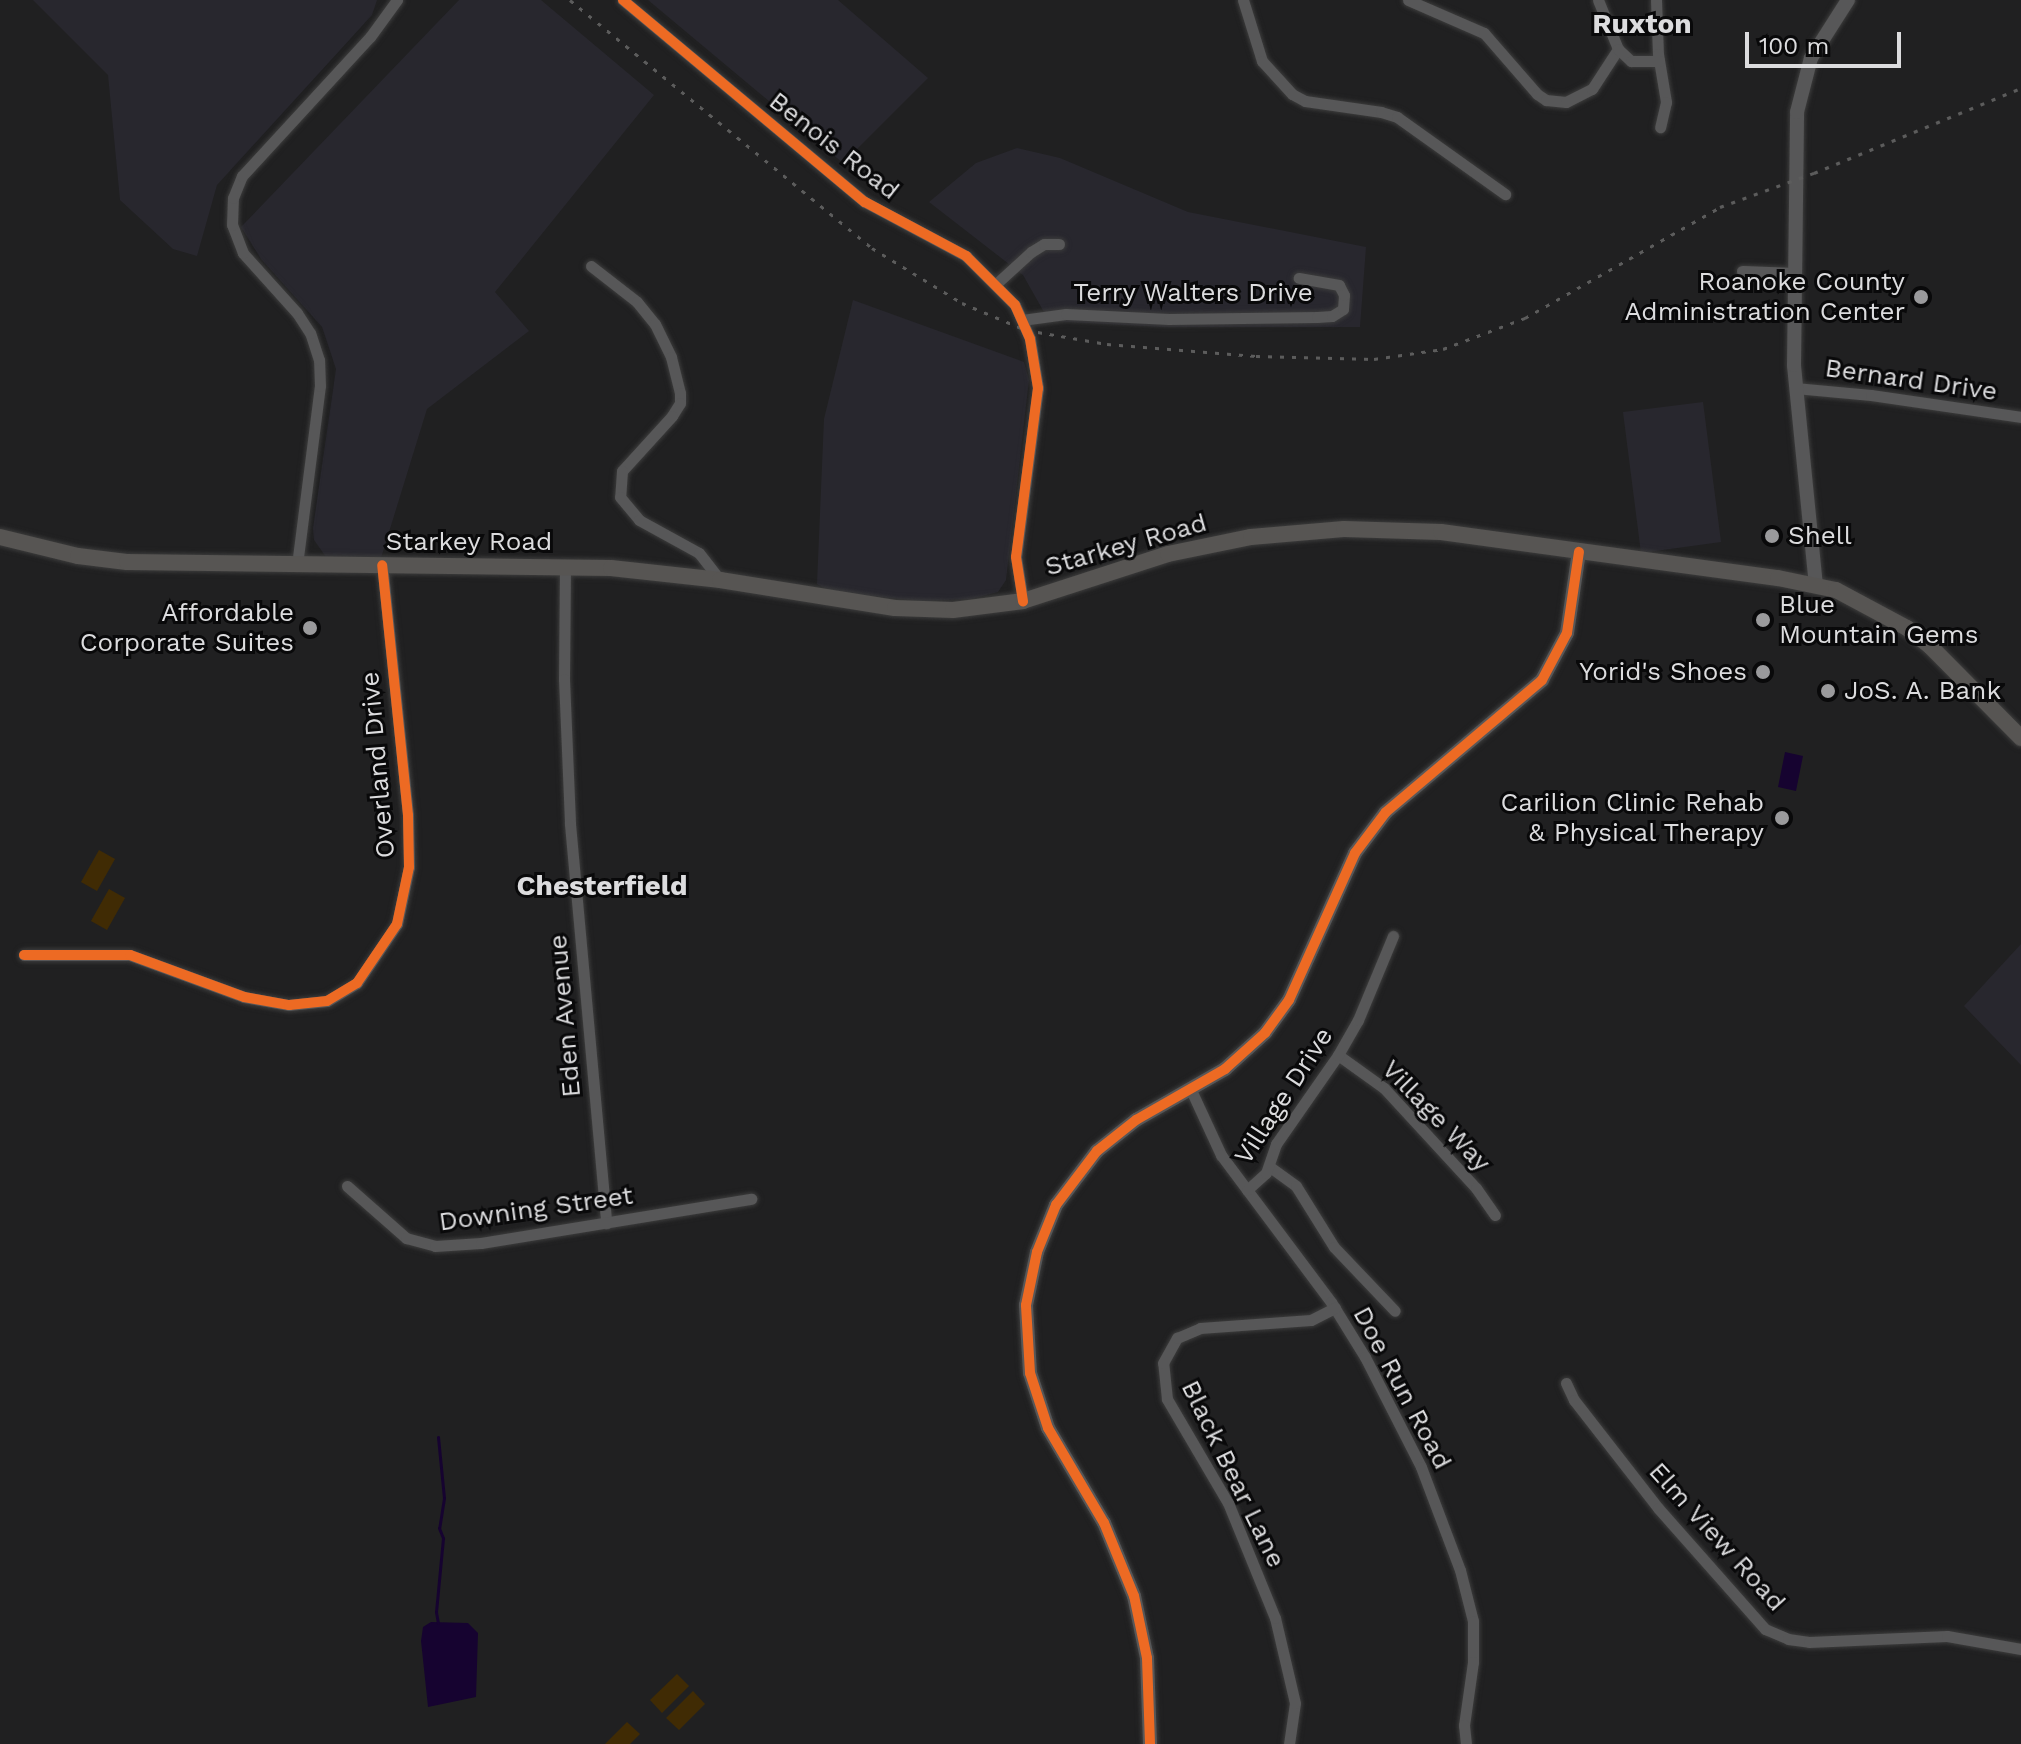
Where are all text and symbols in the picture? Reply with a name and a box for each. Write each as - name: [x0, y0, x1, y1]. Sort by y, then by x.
- district label: Ruxton: [1592, 7, 1692, 41]
- scale bar: [1749, 16, 1905, 66]
- text: 100 m: [1759, 32, 1829, 60]
- street label: Benois Road: [763, 85, 905, 207]
- place label: Roanoke County Administration Center: [1624, 266, 1905, 328]
- street label: Terry Walters Drive: [1073, 277, 1313, 309]
- marker: Roanoke County Administration Center: [1912, 288, 1930, 306]
- street label: Bernard Drive: [1823, 352, 1999, 408]
- street label: Starkey Road: [1041, 507, 1211, 583]
- place label: Shell: [1788, 520, 1852, 552]
- street label: Starkey Road: [385, 526, 553, 558]
- marker: Shell: [1763, 527, 1781, 545]
- place label: Blue Mountain Gems: [1779, 589, 1978, 650]
- place label: Affordable Corporate Suites: [80, 597, 294, 658]
- marker: Blue Mountain Gems: [1754, 611, 1772, 629]
- marker: Affordable Corporate Suites: [301, 619, 319, 637]
- place label: Yorid's Shoes: [1579, 656, 1747, 688]
- marker: Yorid's Shoes: [1754, 663, 1772, 681]
- street label: Overland Drive: [354, 670, 402, 860]
- place label: JoS. A. Bank: [1844, 675, 2002, 707]
- marker: JoS. A. Bank: [1819, 682, 1837, 700]
- place label: Carilion Clinic Rehab & Physical Therapy: [1500, 787, 1764, 848]
- marker: Carilion Clinic Rehab & Physical Therapy: [1771, 807, 1793, 829]
- district label: Chesterfield: [516, 869, 688, 903]
- street label: Eden Avenue: [542, 933, 588, 1099]
- street label: Village Drive: [1228, 1022, 1340, 1170]
- street label: Village Way: [1375, 1054, 1497, 1178]
- street label: Downing Street: [437, 1180, 635, 1238]
- street label: Doe Run Road: [1346, 1301, 1458, 1475]
- street label: Black Bear Lane: [1174, 1375, 1292, 1573]
- street label: Elm View Road: [1642, 1456, 1792, 1618]

